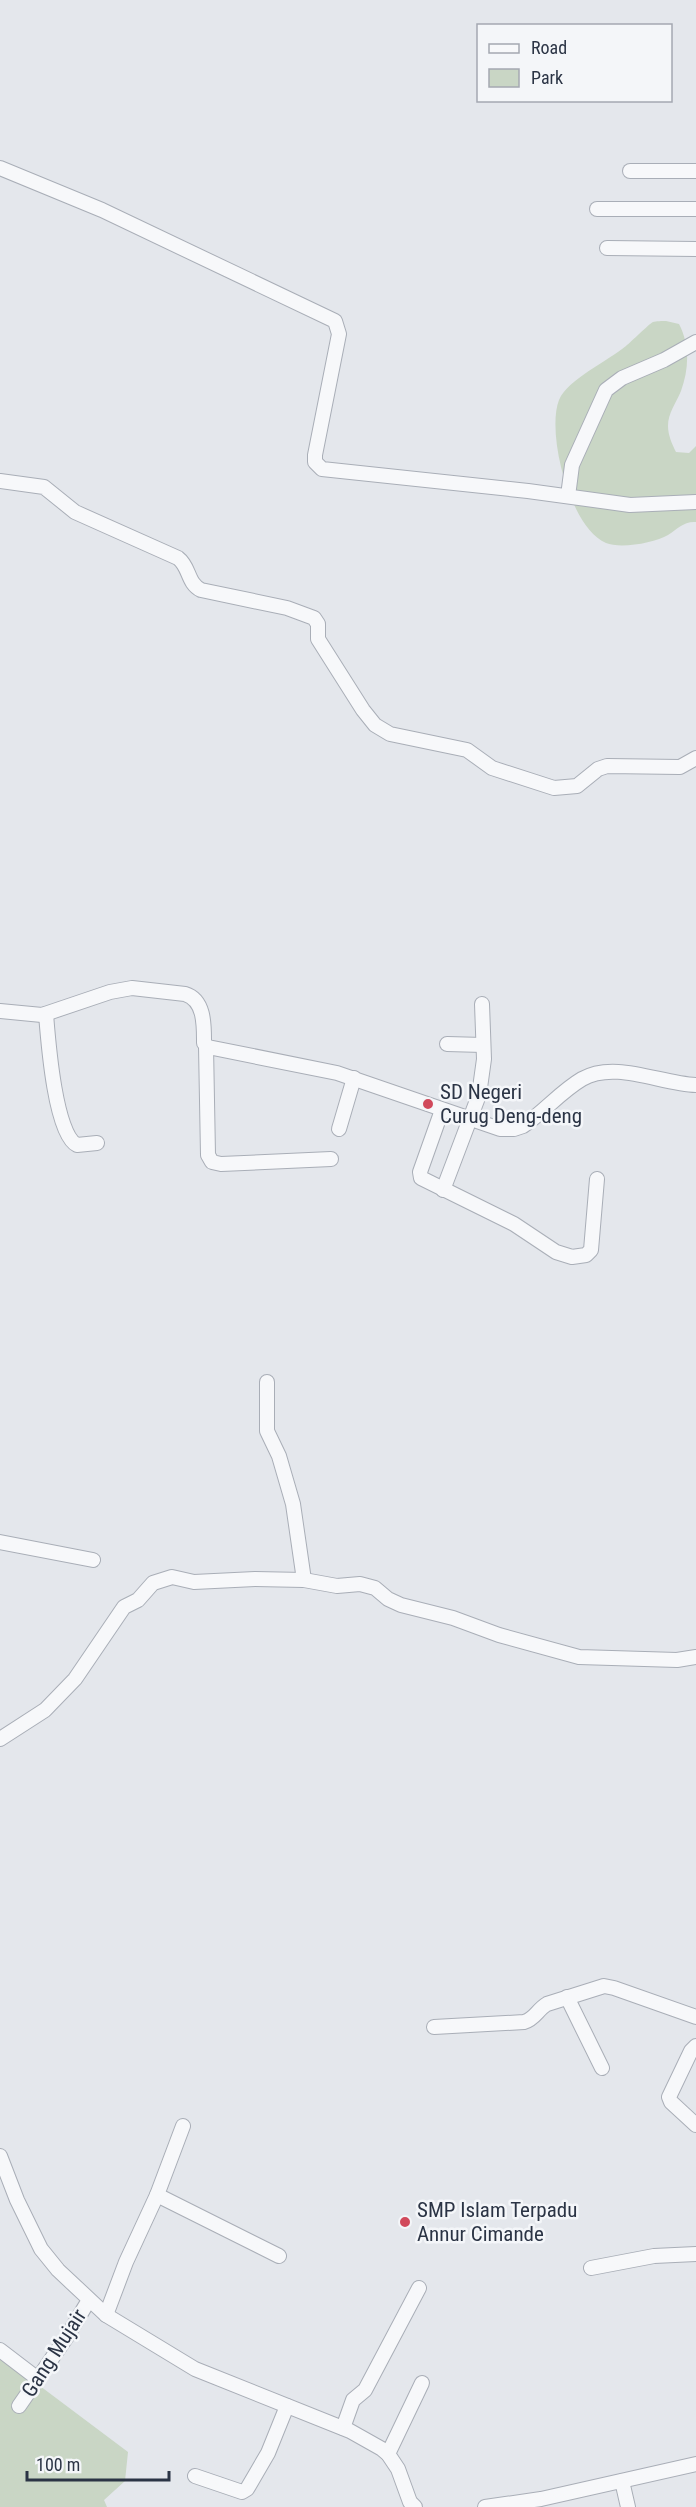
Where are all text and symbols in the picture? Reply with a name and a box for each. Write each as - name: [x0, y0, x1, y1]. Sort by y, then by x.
- legend: [477, 24, 672, 102]
- text: Road: [531, 37, 567, 58]
- text: Park: [531, 67, 563, 88]
- place label: SD Negeri Curug Deng-deng: [440, 1080, 582, 1128]
- marker: SD Negeri Curug Deng-deng: [421, 1097, 435, 1111]
- place label: SMP Islam Terpadu Annur Cimande: [417, 2198, 577, 2246]
- marker: SMP Islam Terpadu Annur Cimande: [398, 2215, 412, 2229]
- street label: Gang Mujair: [17, 2305, 91, 2401]
- scale bar: [27, 2444, 170, 2482]
- text: 100 m: [36, 2454, 80, 2475]

